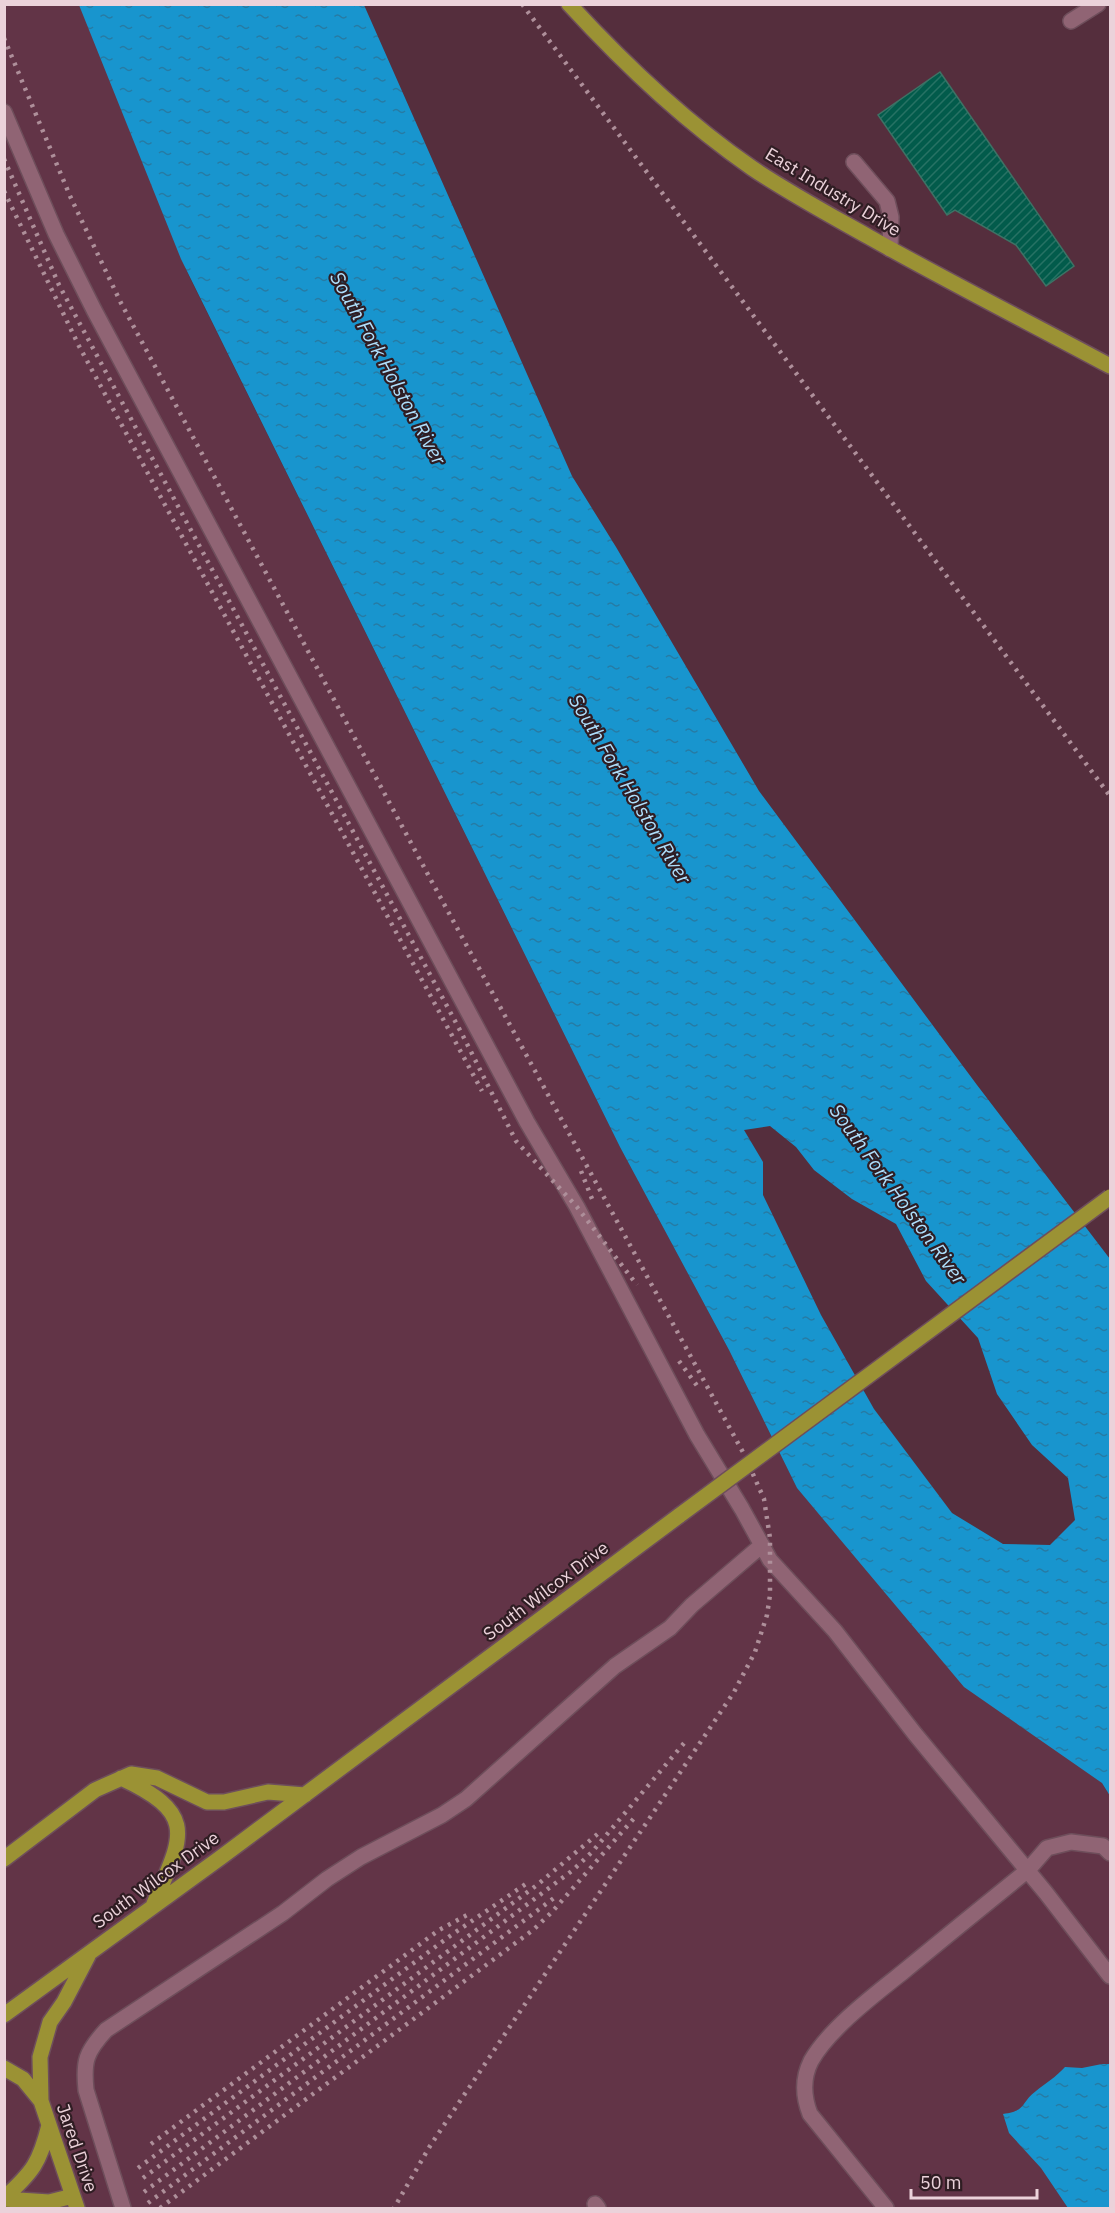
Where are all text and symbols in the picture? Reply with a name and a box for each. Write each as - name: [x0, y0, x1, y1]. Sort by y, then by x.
- street label: East Industry Drive: [761, 142, 905, 241]
- water label: South Fork Holston River: [324, 266, 453, 470]
- water label: South Fork Holston River: [563, 689, 698, 889]
- water label: South Fork Holston River: [824, 1098, 974, 1290]
- street label: South Wilcox Drive: [478, 1536, 613, 1645]
- street label: South Wilcox Drive: [88, 1826, 224, 1933]
- street label: Jared Drive: [52, 2101, 103, 2195]
- scale bar: [911, 2162, 1037, 2200]
- text: 50 m: [920, 2171, 962, 2194]

